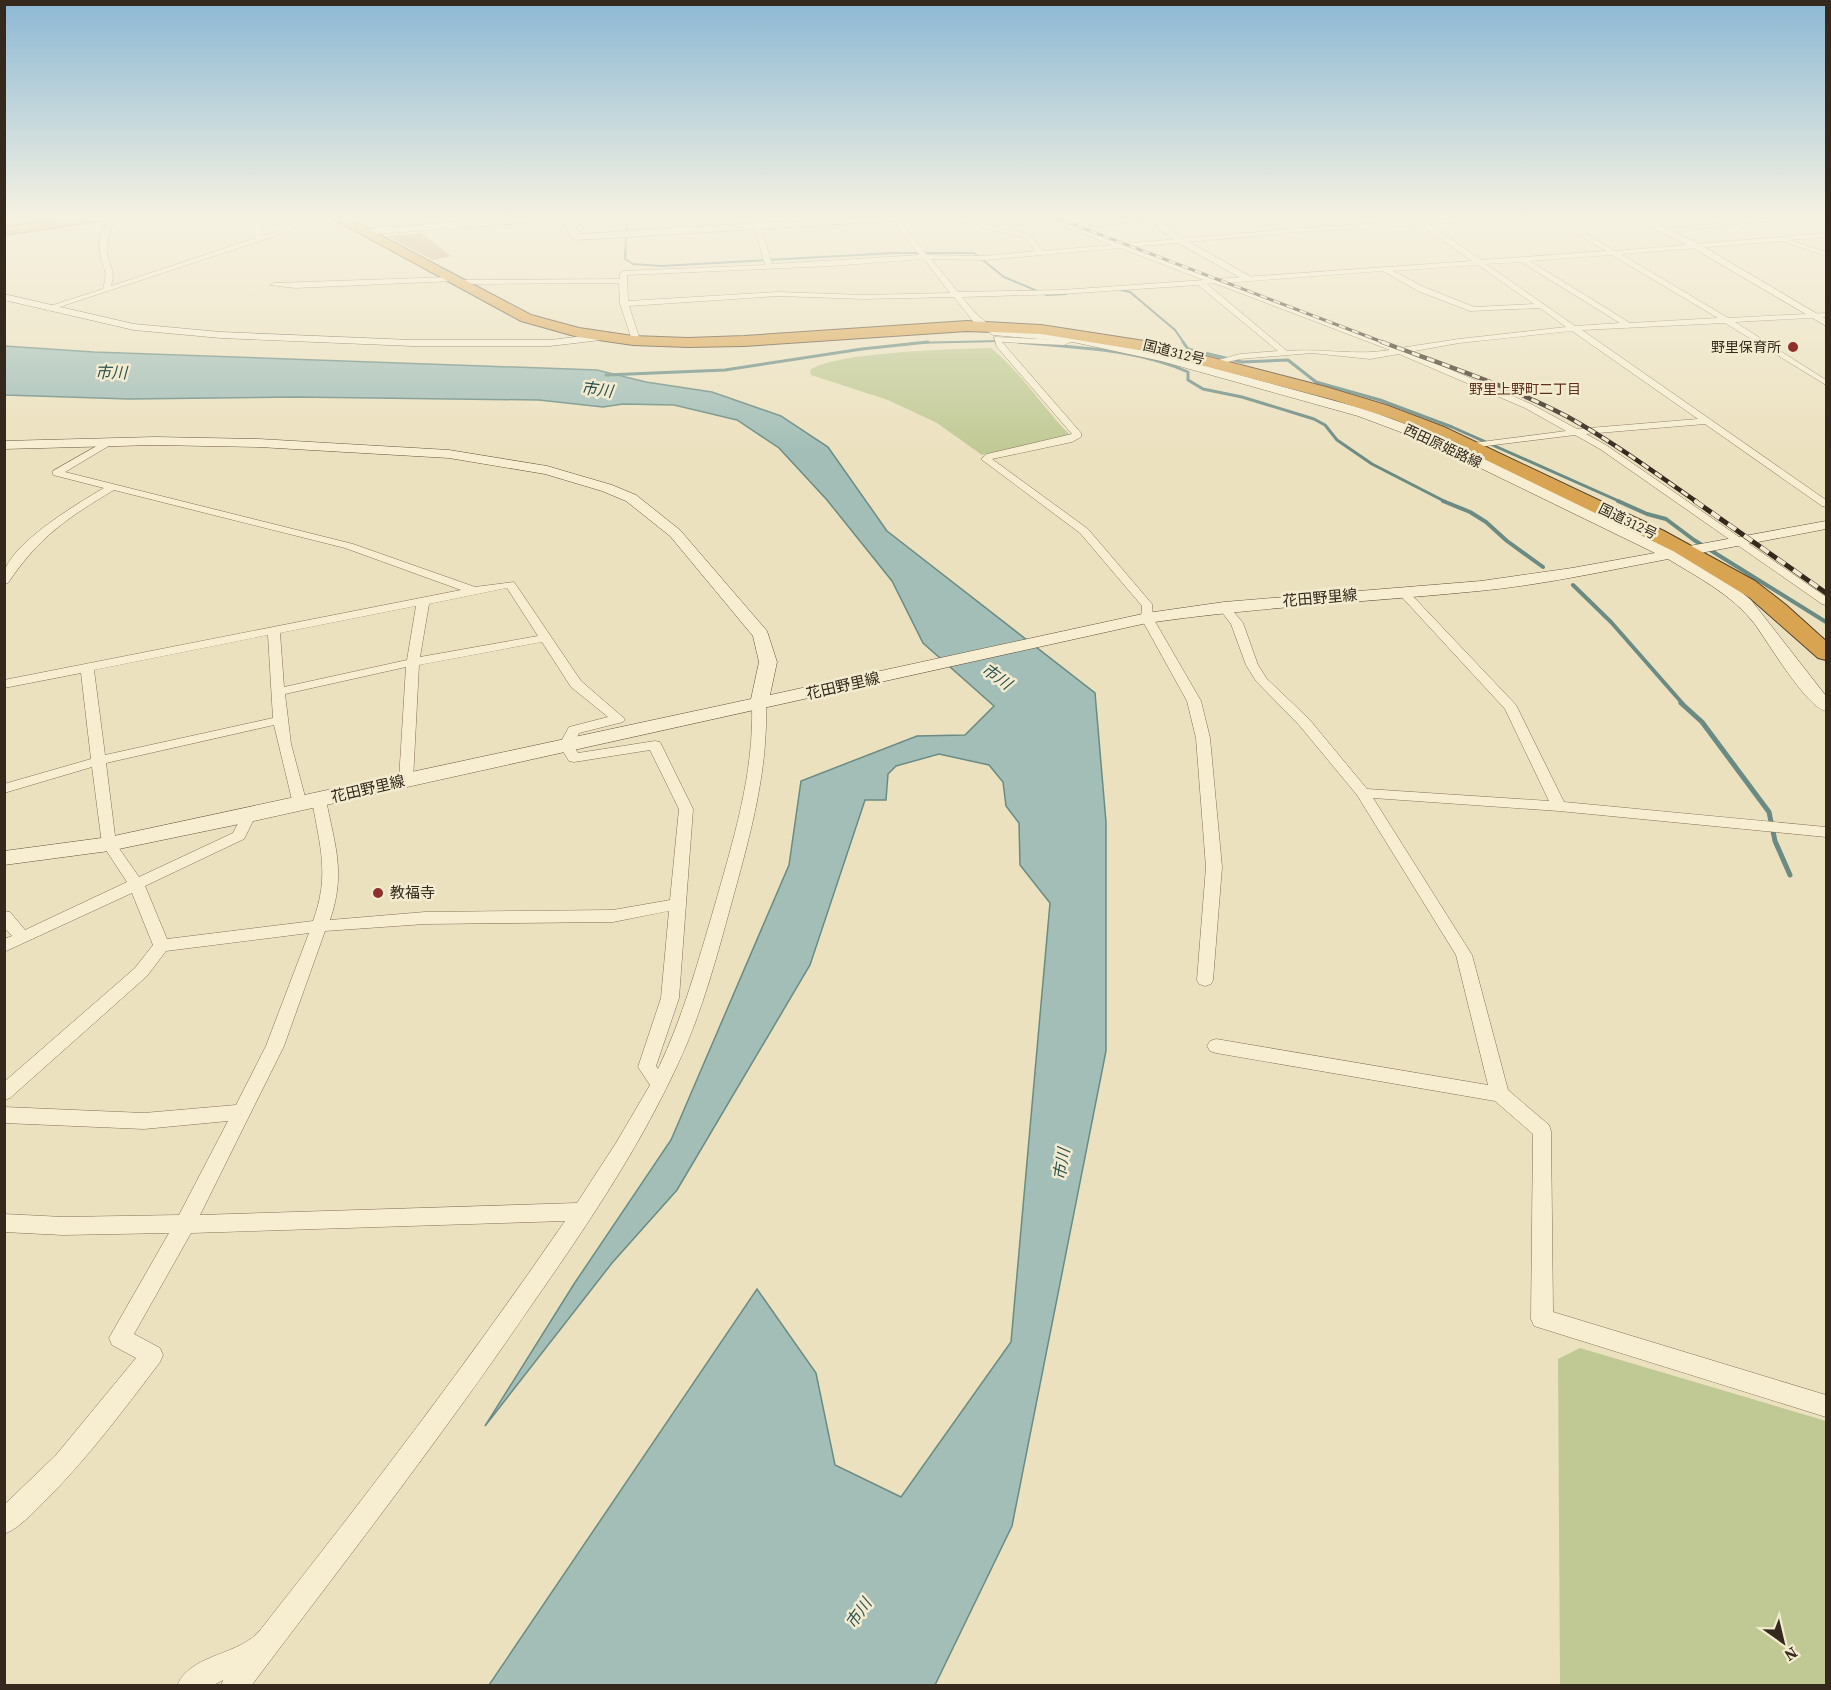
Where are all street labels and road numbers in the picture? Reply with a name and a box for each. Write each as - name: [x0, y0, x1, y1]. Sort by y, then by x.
- street label: 国道312号: [1141, 335, 1207, 369]
- street label: 西田原姫路線: [1401, 419, 1485, 473]
- street label: 国道312号: [1595, 498, 1661, 544]
- street label: 花田野里線: [1282, 584, 1358, 611]
- street label: 花田野里線: [804, 667, 882, 704]
- street label: 花田野里線: [329, 770, 407, 807]

